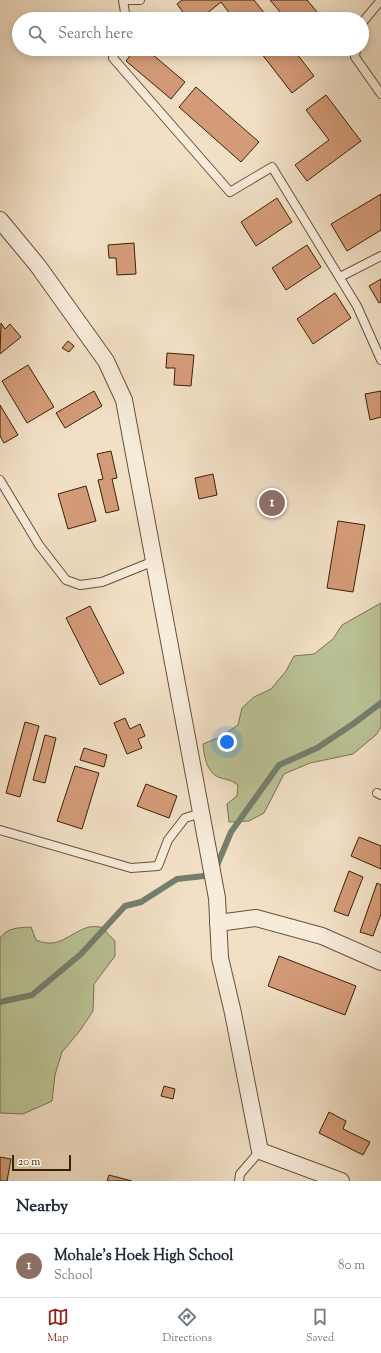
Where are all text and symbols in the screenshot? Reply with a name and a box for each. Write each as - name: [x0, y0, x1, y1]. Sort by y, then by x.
- search box: [12, 12, 369, 56]
- icon: search: [26, 23, 48, 45]
- text: Search here: [58, 24, 133, 45]
- pin: 1: [259, 488, 285, 518]
- your location: [217, 732, 237, 752]
- scale bar: [12, 1153, 71, 1172]
- text: 20 m: [18, 1154, 40, 1170]
- text: Nearby: [16, 1195, 68, 1219]
- text: Mohale's Hoek High School: [54, 1246, 233, 1267]
- text: 1: [27, 1257, 31, 1275]
- text: 80 m: [338, 1257, 365, 1275]
- text: School: [54, 1267, 93, 1285]
- tab: Map: [47, 1306, 69, 1346]
- tab: Directions: [163, 1306, 212, 1346]
- tab: Saved: [306, 1306, 334, 1346]

